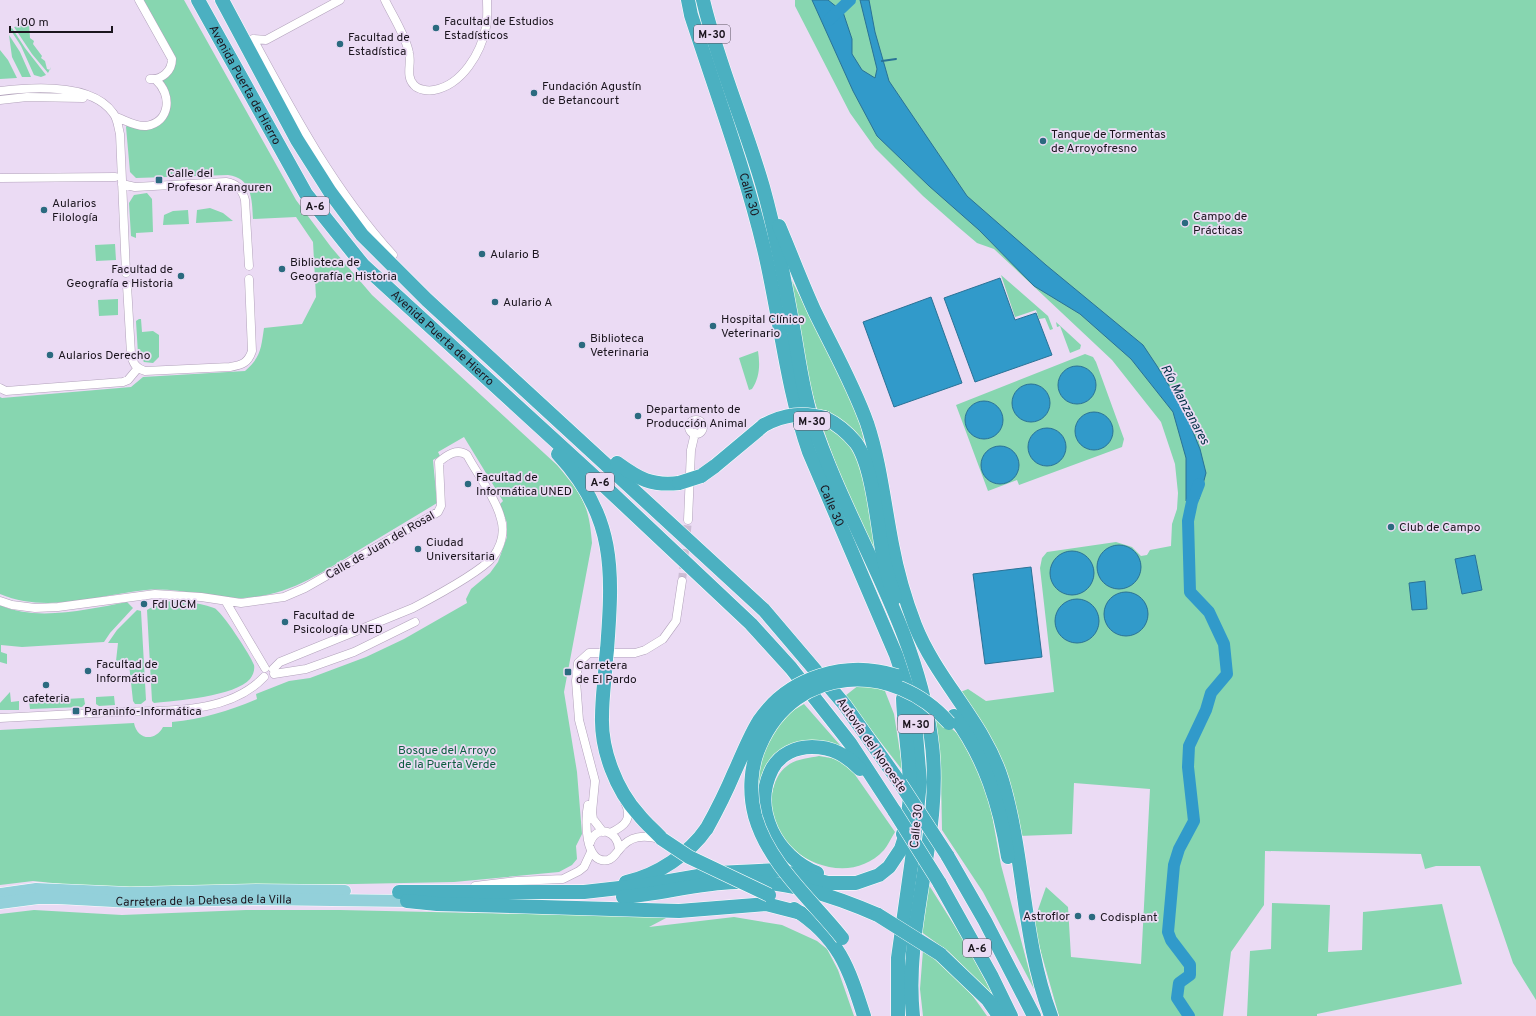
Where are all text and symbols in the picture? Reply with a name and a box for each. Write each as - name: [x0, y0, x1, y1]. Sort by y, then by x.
- scale bar: [10, 8, 112, 34]
- place label: Facultad de Estudios Estadísticos: [444, 14, 554, 44]
- text: 100 m: [16, 15, 49, 31]
- street label: Avenida Puerta de Hierro: [205, 22, 284, 148]
- marker: Facultad de Estudios Estadísticos: [431, 23, 441, 33]
- road number: M-30: [694, 25, 730, 43]
- place label: Facultad de Estadística: [348, 30, 410, 60]
- marker: Facultad de Estadística: [335, 39, 345, 49]
- place label: Fundación Agustín de Betancourt: [542, 79, 642, 109]
- marker: Fundación Agustín de Betancourt: [529, 88, 539, 98]
- place label: Tanque de Tormentas de Arroyofresno: [1051, 127, 1166, 157]
- marker: Tanque de Tormentas de Arroyofresno: [1038, 136, 1048, 146]
- place label: Calle del Profesor Aranguren: [167, 166, 272, 196]
- street label: Calle 30: [734, 171, 762, 218]
- marker: Calle del Profesor Aranguren: [154, 175, 164, 185]
- place label: Aularios Filología: [52, 196, 98, 226]
- road number: A-6: [301, 197, 329, 215]
- marker: Aularios Filología: [39, 205, 49, 215]
- place label: Campo de Prácticas: [1193, 209, 1247, 239]
- marker: Campo de Prácticas: [1180, 218, 1190, 228]
- place label: Aulario B: [490, 247, 540, 263]
- marker: Aulario B: [477, 249, 487, 259]
- place label: Biblioteca de Geografía e Historia: [290, 255, 397, 285]
- place label: Facultad de Geografía e Historia: [66, 262, 173, 292]
- marker: Biblioteca de Geografía e Historia: [277, 264, 287, 274]
- marker: Facultad de Geografía e Historia: [176, 271, 186, 281]
- street label: Avenida Puerta de Hierro: [387, 287, 497, 390]
- place label: Aulario A: [503, 295, 552, 311]
- marker: Aulario A: [490, 297, 500, 307]
- place label: Hospital Clínico Veterinario: [721, 312, 805, 342]
- marker: Hospital Clínico Veterinario: [708, 321, 718, 331]
- place label: Biblioteca Veterinaria: [590, 331, 649, 361]
- marker: Biblioteca Veterinaria: [577, 340, 587, 350]
- place label: Aularios Derecho: [58, 348, 151, 364]
- marker: Aularios Derecho: [45, 350, 55, 360]
- water label: Río Manzanares: [1156, 362, 1212, 448]
- place label: Departamento de Producción Animal: [646, 402, 747, 432]
- marker: Departamento de Producción Animal: [633, 411, 643, 421]
- road number: M-30: [794, 412, 830, 430]
- place label: Facultad de Informática UNED: [476, 470, 572, 500]
- road number: A-6: [586, 473, 614, 491]
- marker: Facultad de Informática UNED: [463, 479, 473, 489]
- street label: Calle 30: [815, 482, 847, 530]
- street label: Calle de Juan del Rosal: [323, 508, 438, 584]
- place label: Club de Campo: [1399, 520, 1481, 536]
- marker: Club de Campo: [1386, 522, 1396, 532]
- place label: Ciudad Universitaria: [426, 535, 495, 565]
- marker: Ciudad Universitaria: [413, 544, 423, 554]
- place label: FdI UCM: [152, 597, 196, 613]
- marker: FdI UCM: [139, 599, 149, 609]
- place label: Facultad de Psicología UNED: [293, 608, 383, 638]
- marker: Facultad de Psicología UNED: [280, 617, 290, 627]
- place label: Facultad de Informática: [96, 657, 158, 687]
- place label: Carretera de El Pardo: [576, 658, 637, 688]
- marker: Facultad de Informática: [83, 666, 93, 676]
- marker: Carretera de El Pardo: [563, 667, 573, 677]
- marker: cafeteria: [41, 680, 51, 690]
- place label: cafeteria: [22, 691, 70, 707]
- street label: Autovía del Noroeste: [832, 695, 910, 796]
- place label: Paraninfo-Informática: [84, 704, 201, 720]
- marker: Paraninfo-Informática: [71, 706, 81, 716]
- road number: M-30: [898, 715, 934, 733]
- park label: Bosque del Arroyo de la Puerta Verde: [398, 743, 496, 773]
- street label: Calle 30: [907, 803, 927, 849]
- street label: Carretera de la Dehesa de la Villa: [115, 892, 292, 911]
- place label: Astroflor: [1023, 909, 1070, 925]
- place label: Codisplant: [1100, 910, 1158, 926]
- marker: Astroflor: [1073, 911, 1083, 921]
- marker: Codisplant: [1087, 912, 1097, 922]
- road number: A-6: [963, 939, 991, 957]

